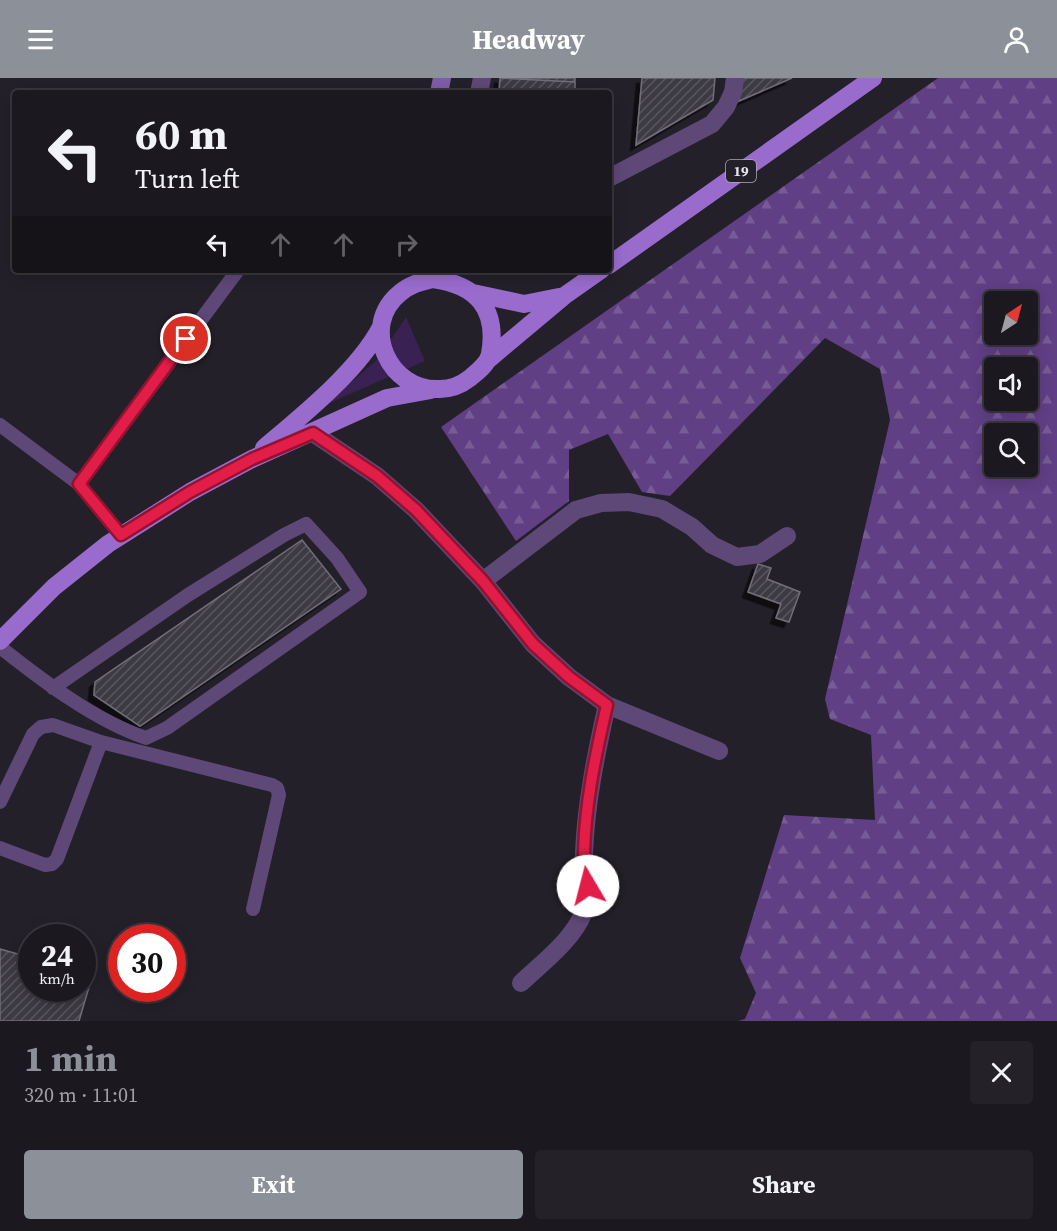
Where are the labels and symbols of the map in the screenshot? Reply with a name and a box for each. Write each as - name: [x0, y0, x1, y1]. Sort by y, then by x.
- road number: 19: [726, 160, 756, 182]
- north arrow: [984, 291, 1038, 345]
- pin: [160, 313, 211, 364]
- position arrow: [556, 854, 620, 918]
- speed limit sign: 30: [108, 924, 186, 1002]

